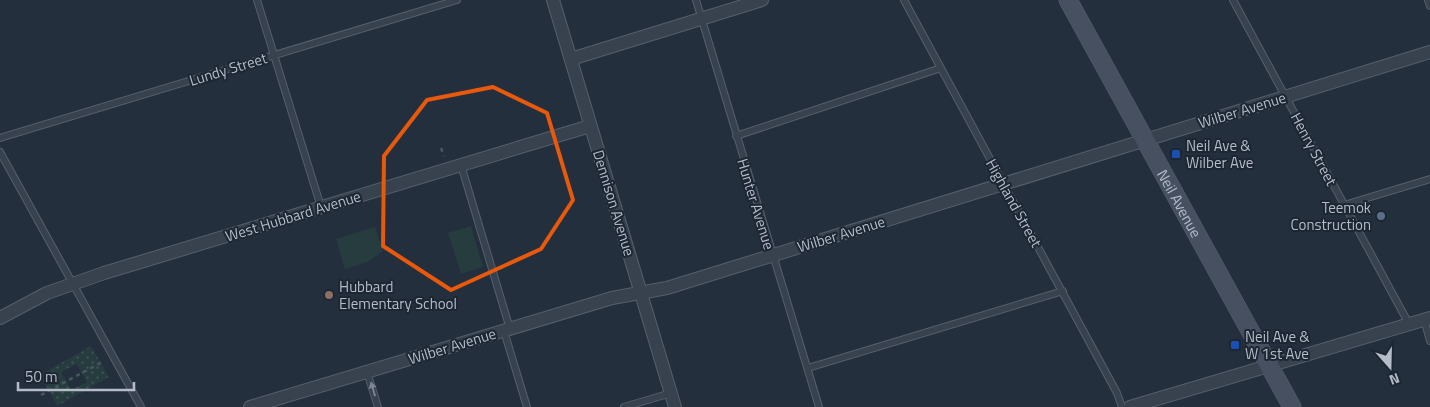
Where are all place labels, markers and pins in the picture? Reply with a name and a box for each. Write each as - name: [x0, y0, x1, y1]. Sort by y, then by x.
- place label: Neil Ave & Wilber Ave: [1186, 134, 1253, 174]
- marker: Neil Ave & Wilber Ave: [1170, 148, 1182, 160]
- place label: Teemok Construction: [1291, 196, 1371, 236]
- marker: Teemok Construction: [1375, 210, 1387, 222]
- place label: Hubbard Elementary School: [339, 275, 457, 315]
- marker: Hubbard Elementary School: [323, 289, 335, 301]
- place label: Neil Ave & W 1st Ave: [1245, 325, 1310, 365]
- marker: Neil Ave & W 1st Ave: [1229, 339, 1241, 351]

